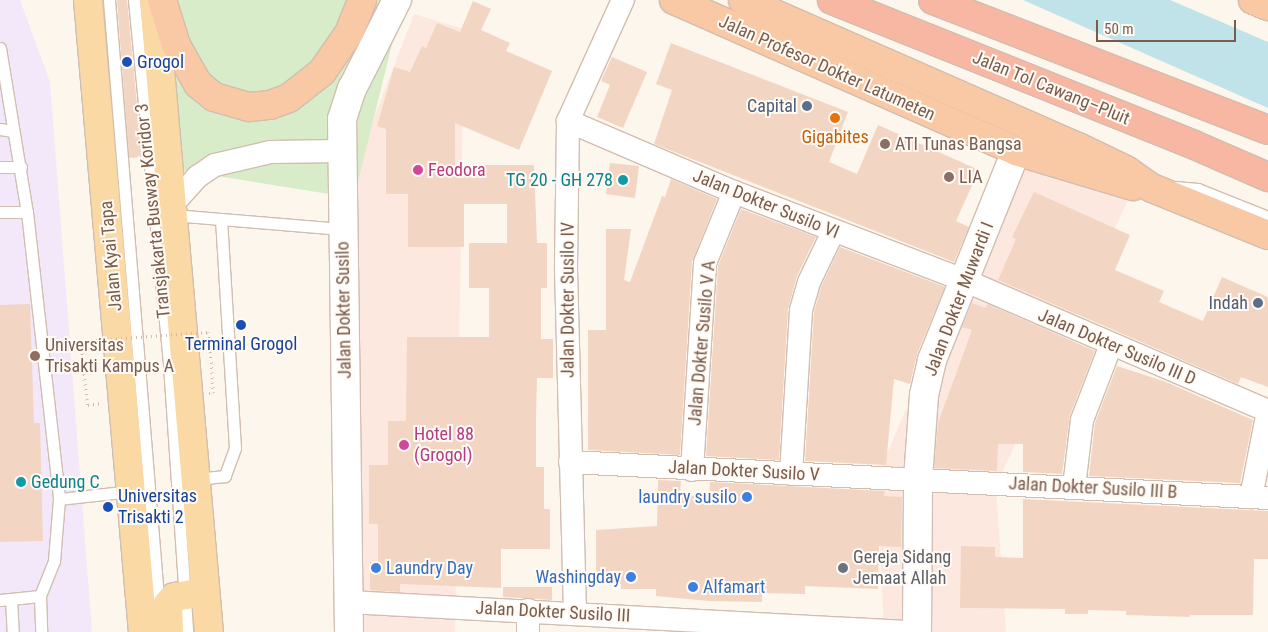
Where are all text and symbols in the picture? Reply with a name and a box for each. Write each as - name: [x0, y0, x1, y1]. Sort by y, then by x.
- street label: Jalan Profesor Dokter Latumeten: [715, 10, 939, 126]
- scale bar: [1098, 10, 1238, 42]
- text: 50 m: [1104, 20, 1134, 38]
- street label: Jalan Tol Cawang–Pluit: [969, 47, 1133, 129]
- place label: Grogol: [137, 51, 184, 73]
- marker: Grogol: [121, 56, 133, 68]
- place label: Capital: [747, 95, 797, 117]
- marker: Capital: [801, 100, 813, 112]
- street label: Transjakarta Busway Koridor 3: [131, 102, 175, 320]
- marker: Gigabites: [829, 112, 841, 124]
- place label: Gigabites: [801, 126, 869, 148]
- place label: ATI Tunas Bangsa: [895, 133, 1022, 155]
- marker: ATI Tunas Bangsa: [879, 138, 891, 150]
- place label: Feodora: [428, 159, 486, 181]
- marker: Feodora: [412, 164, 424, 176]
- street label: Jalan Dokter Susilo VI: [690, 165, 842, 243]
- place label: LIA: [959, 166, 983, 188]
- place label: TG 20 - GH 278: [506, 169, 613, 191]
- marker: LIA: [943, 171, 955, 183]
- marker: TG 20 - GH 278: [617, 174, 629, 186]
- street label: Jalan Kyai Tapa: [95, 200, 127, 312]
- street label: Jalan Dokter Muwardi I: [920, 219, 998, 379]
- street label: Jalan Dokter Susilo IV: [557, 222, 579, 378]
- street label: Jalan Dokter Susilo: [332, 241, 356, 379]
- street label: Jalan Dokter Susilo V A: [684, 259, 720, 427]
- place label: Indah: [1209, 292, 1248, 314]
- marker: Indah: [1252, 297, 1264, 309]
- street label: Jalan Dokter Susilo III D: [1035, 304, 1199, 390]
- marker: Terminal Grogol: [235, 319, 247, 331]
- place label: Terminal Grogol: [185, 333, 297, 355]
- place label: Universitas Trisakti Kampus A: [45, 335, 174, 378]
- marker: Universitas Trisakti Kampus A: [29, 350, 41, 362]
- place label: Hotel 88 (Grogol): [414, 424, 474, 466]
- marker: Hotel 88 (Grogol): [398, 439, 410, 451]
- street label: Jalan Dokter Susilo V: [668, 456, 820, 486]
- place label: Gedung C: [31, 471, 100, 493]
- street label: Jalan Dokter Susilo III B: [1008, 473, 1178, 503]
- marker: Gedung C: [15, 476, 27, 488]
- place label: Universitas Trisakti 2: [118, 486, 197, 528]
- place label: laundry susilo: [638, 486, 737, 508]
- marker: laundry susilo: [741, 491, 753, 503]
- marker: Universitas Trisakti 2: [102, 501, 114, 513]
- place label: Gereja Sidang Jemaat Allah: [853, 547, 951, 590]
- place label: Laundry Day: [386, 557, 473, 579]
- marker: Laundry Day: [370, 562, 382, 574]
- marker: Gereja Sidang Jemaat Allah: [837, 562, 849, 574]
- place label: Washingday: [535, 566, 621, 588]
- marker: Washingday: [625, 571, 637, 583]
- place label: Alfamart: [703, 576, 765, 598]
- marker: Alfamart: [687, 581, 699, 593]
- street label: Jalan Dokter Susilo III: [475, 597, 631, 627]

